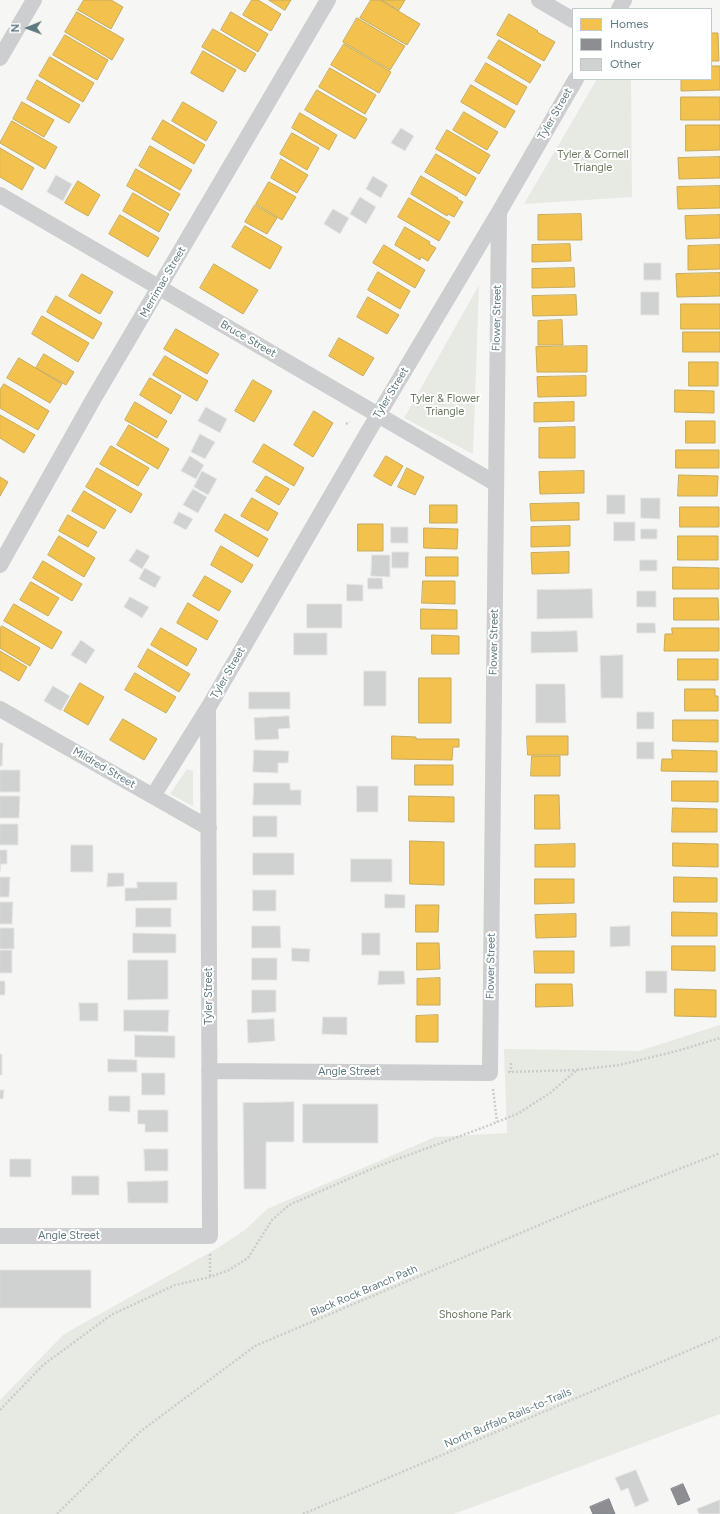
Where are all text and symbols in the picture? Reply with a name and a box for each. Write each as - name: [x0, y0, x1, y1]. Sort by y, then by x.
- north arrow: [8, 8, 48, 48]
- legend: [572, 8, 712, 80]
- text: Homes: [610, 17, 648, 31]
- text: N: [9, 24, 22, 33]
- text: Industry: [610, 37, 654, 51]
- text: Other: [610, 57, 641, 71]
- street label: Tyler Street: [535, 86, 575, 142]
- park label: Tyler & Cornell Triangle: [557, 148, 629, 174]
- street label: Merrimac Street: [137, 244, 189, 320]
- street label: Flower Street: [490, 285, 504, 351]
- street label: Bruce Street: [218, 318, 278, 360]
- street label: Tyler Street: [371, 365, 411, 421]
- park label: Tyler & Flower Triangle: [410, 392, 480, 418]
- street label: Flower Street: [487, 609, 501, 675]
- street label: Tyler Street: [208, 645, 248, 701]
- street label: Mildred Street: [70, 745, 138, 791]
- street label: Flower Street: [484, 933, 498, 999]
- street label: Tyler Street: [202, 967, 216, 1025]
- street label: Angle Street: [318, 1065, 380, 1079]
- street label: Angle Street: [38, 1229, 100, 1243]
- street label: Black Rock Branch Path: [308, 1262, 420, 1320]
- park label: Shoshone Park: [439, 1308, 511, 1322]
- street label: North Buffalo Rails-to-Trails: [442, 1385, 574, 1451]

